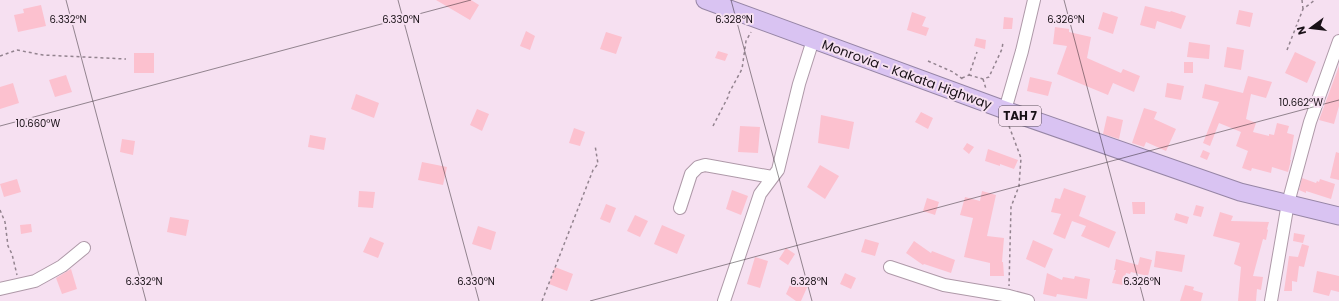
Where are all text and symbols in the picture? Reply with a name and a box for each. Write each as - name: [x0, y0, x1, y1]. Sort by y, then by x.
- north arrow: [1291, 8, 1331, 48]
- text: 6.332°N: [49, 12, 87, 27]
- text: 6.330°N: [382, 12, 420, 27]
- text: 6.328°N: [715, 12, 753, 27]
- text: 6.326°N: [1047, 12, 1085, 27]
- text: N: [1293, 25, 1310, 37]
- street label: Monrovia - Kakata Highway: [819, 35, 995, 114]
- text: 10.662°W: [1279, 95, 1323, 110]
- road number: TAH 7: [999, 106, 1041, 126]
- text: 10.660°W: [16, 116, 60, 131]
- text: 6.332°N: [125, 274, 163, 289]
- text: 6.330°N: [457, 274, 495, 289]
- text: 6.328°N: [790, 274, 828, 289]
- text: 6.326°N: [1123, 274, 1161, 289]

